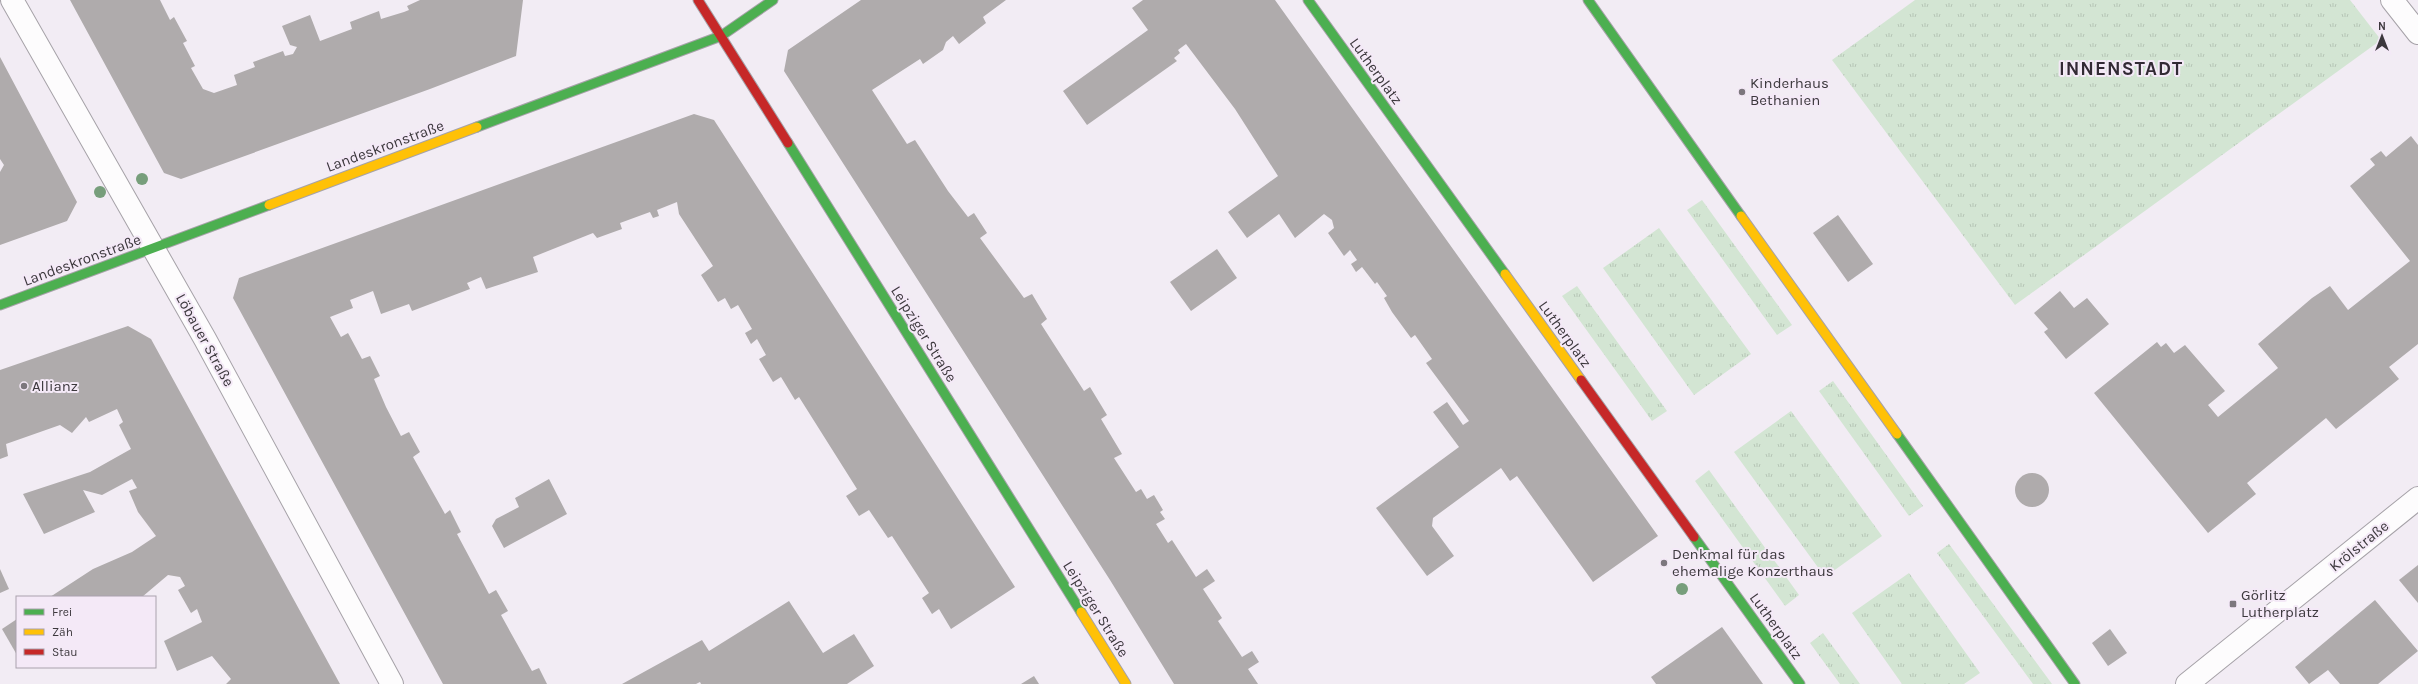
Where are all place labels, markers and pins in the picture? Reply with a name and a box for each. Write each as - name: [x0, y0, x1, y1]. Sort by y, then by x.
- place label: Kinderhaus Bethanien: [1750, 74, 1829, 109]
- marker: Kinderhaus Bethanien: [1737, 87, 1747, 97]
- place label: Allianz: [32, 377, 78, 395]
- marker: Allianz: [19, 381, 29, 391]
- place label: Denkmal für das ehemalige Konzerthaus: [1672, 545, 1834, 580]
- marker: Denkmal für das ehemalige Konzerthaus: [1659, 558, 1669, 568]
- place label: Görlitz Lutherplatz: [2241, 586, 2319, 621]
- marker: Görlitz Lutherplatz: [2228, 599, 2238, 609]

